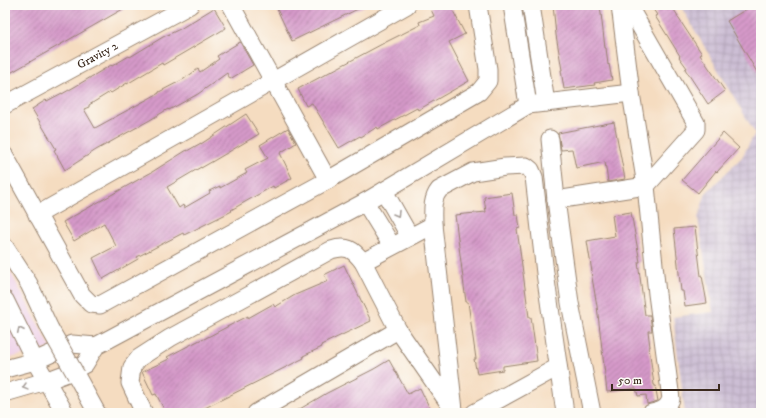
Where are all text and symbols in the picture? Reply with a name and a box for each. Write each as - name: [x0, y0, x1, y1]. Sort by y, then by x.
- street label: Gravity 2: [75, 38, 121, 73]
- one-way arrow: [392, 210, 399, 217]
- one-way arrow: [17, 327, 25, 335]
- scale bar: [612, 366, 719, 392]
- text: 50 m: [618, 373, 642, 388]
- one-way arrow: [21, 382, 28, 391]

